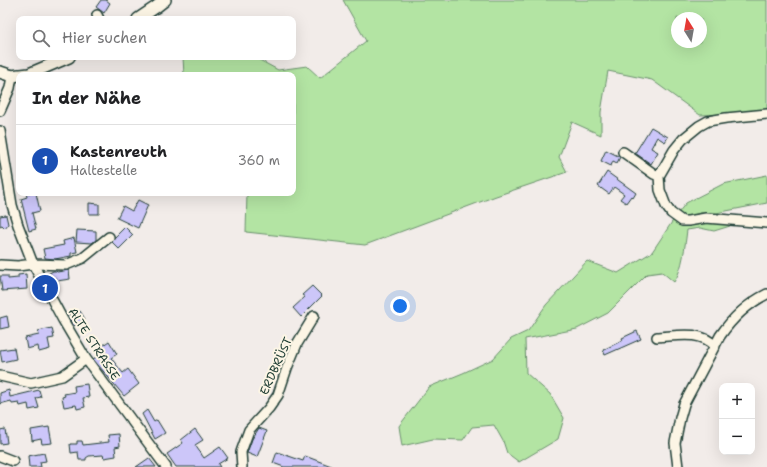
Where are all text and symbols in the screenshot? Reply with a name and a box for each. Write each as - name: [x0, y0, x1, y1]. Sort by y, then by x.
- north arrow: [671, 12, 707, 48]
- search box: [16, 16, 296, 60]
- icon: search: [30, 27, 52, 49]
- text: Hier suchen: [62, 28, 147, 48]
- text: In der Nähe: [32, 87, 141, 109]
- text: Kastenreuth: [70, 142, 167, 162]
- text: 1: [42, 152, 48, 169]
- text: 360 m: [238, 152, 280, 169]
- text: Haltestelle: [70, 162, 137, 179]
- pin: 1: [32, 273, 58, 303]
- your location: [390, 296, 410, 316]
- street label: ALTE STRASSE: [65, 305, 123, 383]
- street label: ERDBRÜST: [256, 334, 296, 397]
- map controls: [719, 383, 755, 455]
- button: +: [719, 383, 755, 419]
- button: −: [719, 419, 755, 455]

